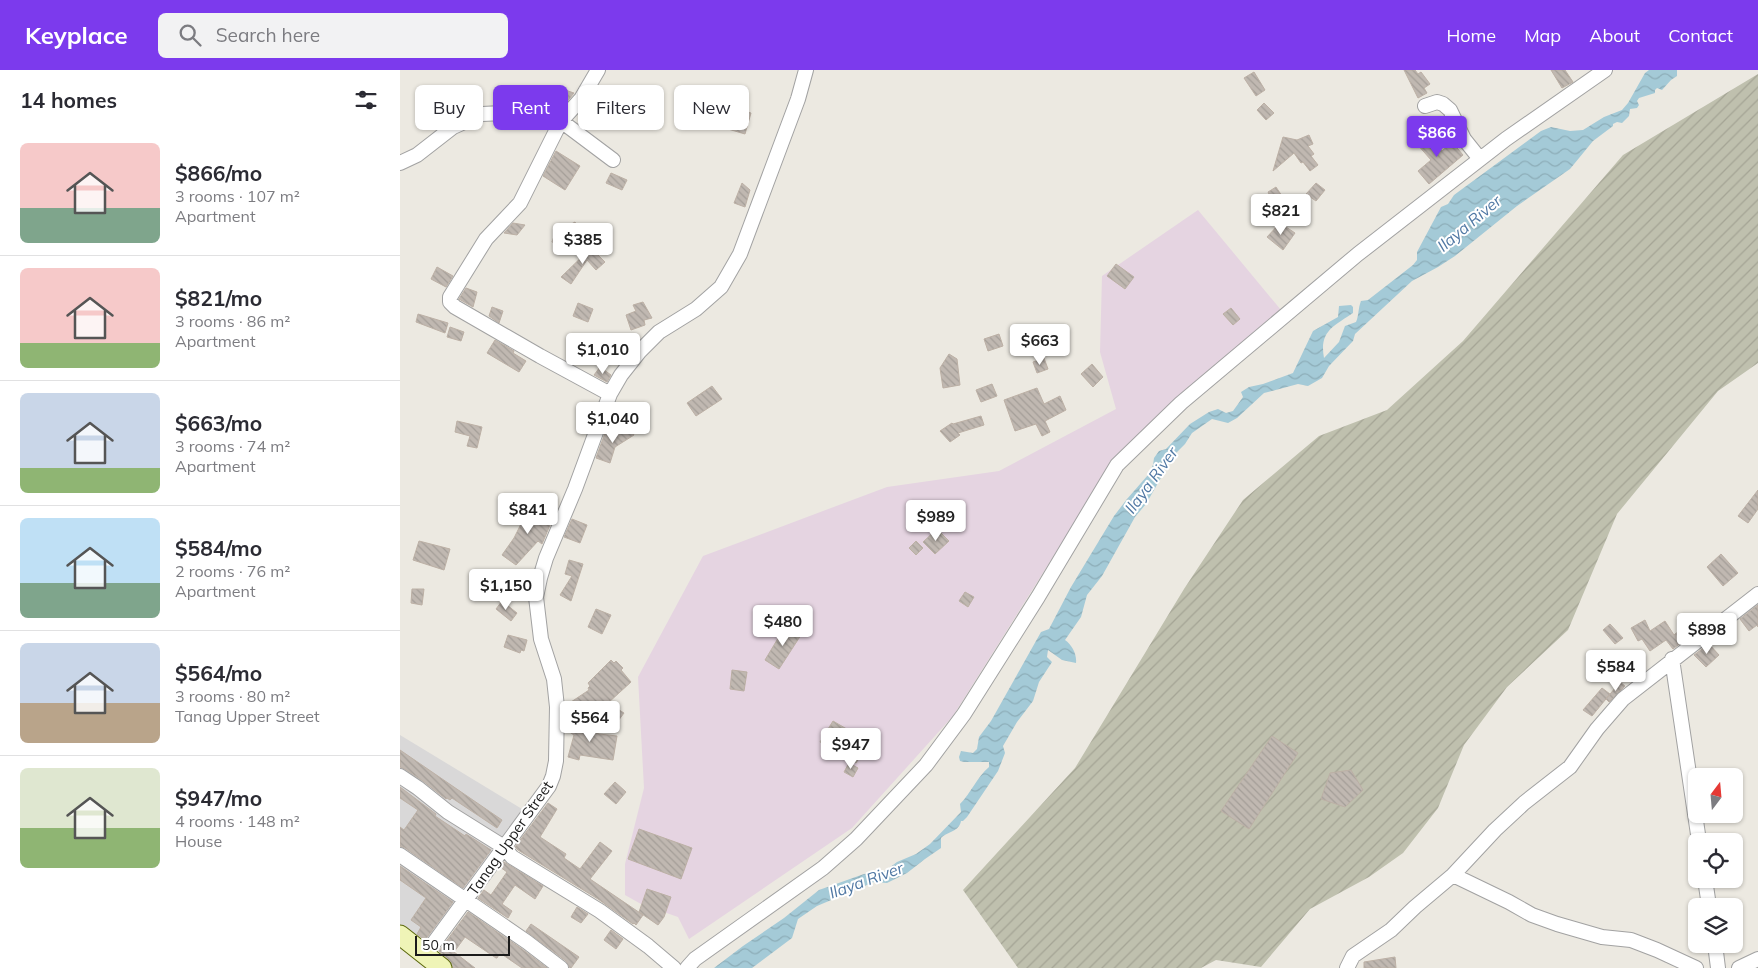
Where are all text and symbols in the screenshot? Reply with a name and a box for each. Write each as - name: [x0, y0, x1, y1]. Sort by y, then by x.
- search box: [158, 13, 508, 58]
- text: Keyplace: [25, 20, 128, 50]
- icon: search: [176, 21, 204, 49]
- text: Search here: [216, 23, 320, 47]
- text: Home: [1446, 24, 1496, 47]
- text: Map: [1524, 24, 1561, 47]
- text: About: [1589, 24, 1640, 47]
- text: Contact: [1668, 24, 1733, 47]
- chip: Buy: [415, 85, 483, 130]
- chip: Rent: [493, 85, 568, 130]
- chip: Filters: [578, 85, 664, 130]
- chip: New: [674, 85, 749, 130]
- icon: filters: [352, 86, 380, 114]
- text: 14 homes: [20, 87, 117, 113]
- pin: $866: [1407, 116, 1467, 158]
- text: $866: [1418, 122, 1456, 142]
- text: $866/mo: [175, 160, 262, 186]
- icon: home: [60, 163, 120, 223]
- text: 3 rooms · 107 m²: [175, 186, 300, 206]
- water label: Ilaya River: [1433, 190, 1506, 256]
- pin: $821: [1251, 194, 1311, 236]
- text: $821: [1262, 200, 1300, 220]
- text: Apartment: [175, 206, 256, 226]
- pin: $385: [553, 222, 613, 265]
- text: $385: [564, 229, 602, 249]
- text: $821/mo: [175, 285, 262, 311]
- icon: home: [60, 288, 120, 348]
- text: 3 rooms · 86 m²: [175, 311, 290, 331]
- pin: $663: [1010, 324, 1070, 366]
- text: $663: [1021, 330, 1059, 350]
- text: Apartment: [175, 331, 256, 351]
- pin: $1,010: [562, 332, 644, 375]
- text: $1,010: [577, 339, 629, 359]
- pin: $1,040: [572, 402, 654, 444]
- text: $1,040: [587, 408, 639, 428]
- text: $663/mo: [175, 410, 262, 436]
- icon: home: [60, 413, 120, 473]
- text: 3 rooms · 74 m²: [175, 436, 290, 456]
- water label: Ilaya River: [1120, 442, 1183, 517]
- text: Apartment: [175, 456, 256, 476]
- pin: $841: [498, 492, 558, 535]
- text: $841: [509, 499, 547, 519]
- pin: $989: [906, 500, 966, 542]
- text: $989: [917, 506, 955, 526]
- text: $584/mo: [175, 535, 262, 561]
- icon: home: [60, 538, 120, 598]
- text: 2 rooms · 76 m²: [175, 561, 290, 581]
- pin: $1,150: [465, 568, 547, 611]
- text: $1,150: [480, 575, 532, 595]
- text: Apartment: [175, 581, 256, 601]
- pin: $480: [753, 604, 813, 647]
- text: $480: [764, 611, 802, 631]
- pin: $898: [1677, 612, 1737, 655]
- text: $898: [1688, 619, 1726, 639]
- pin: $584: [1586, 650, 1646, 692]
- text: $584: [1597, 656, 1635, 676]
- text: $564/mo: [175, 660, 262, 686]
- icon: home: [60, 663, 120, 723]
- text: 3 rooms · 80 m²: [175, 686, 290, 706]
- pin: $564: [560, 700, 620, 743]
- text: Tanag Upper Street: [175, 706, 320, 726]
- text: $564: [571, 707, 609, 727]
- pin: $947: [821, 728, 881, 770]
- text: $947: [832, 734, 870, 754]
- north arrow: [1688, 768, 1742, 822]
- map controls: [1688, 768, 1743, 953]
- street label: Tanag Upper Street: [463, 777, 557, 899]
- text: $947/mo: [175, 785, 262, 811]
- icon: home: [60, 788, 120, 848]
- text: 4 rooms · 148 m²: [175, 811, 300, 831]
- text: House: [175, 831, 222, 851]
- button: locate: [1688, 833, 1743, 888]
- water label: Ilaya River: [826, 857, 907, 903]
- button: layers: [1688, 898, 1743, 953]
- scale bar: [415, 933, 510, 956]
- text: 50 m: [422, 936, 455, 954]

